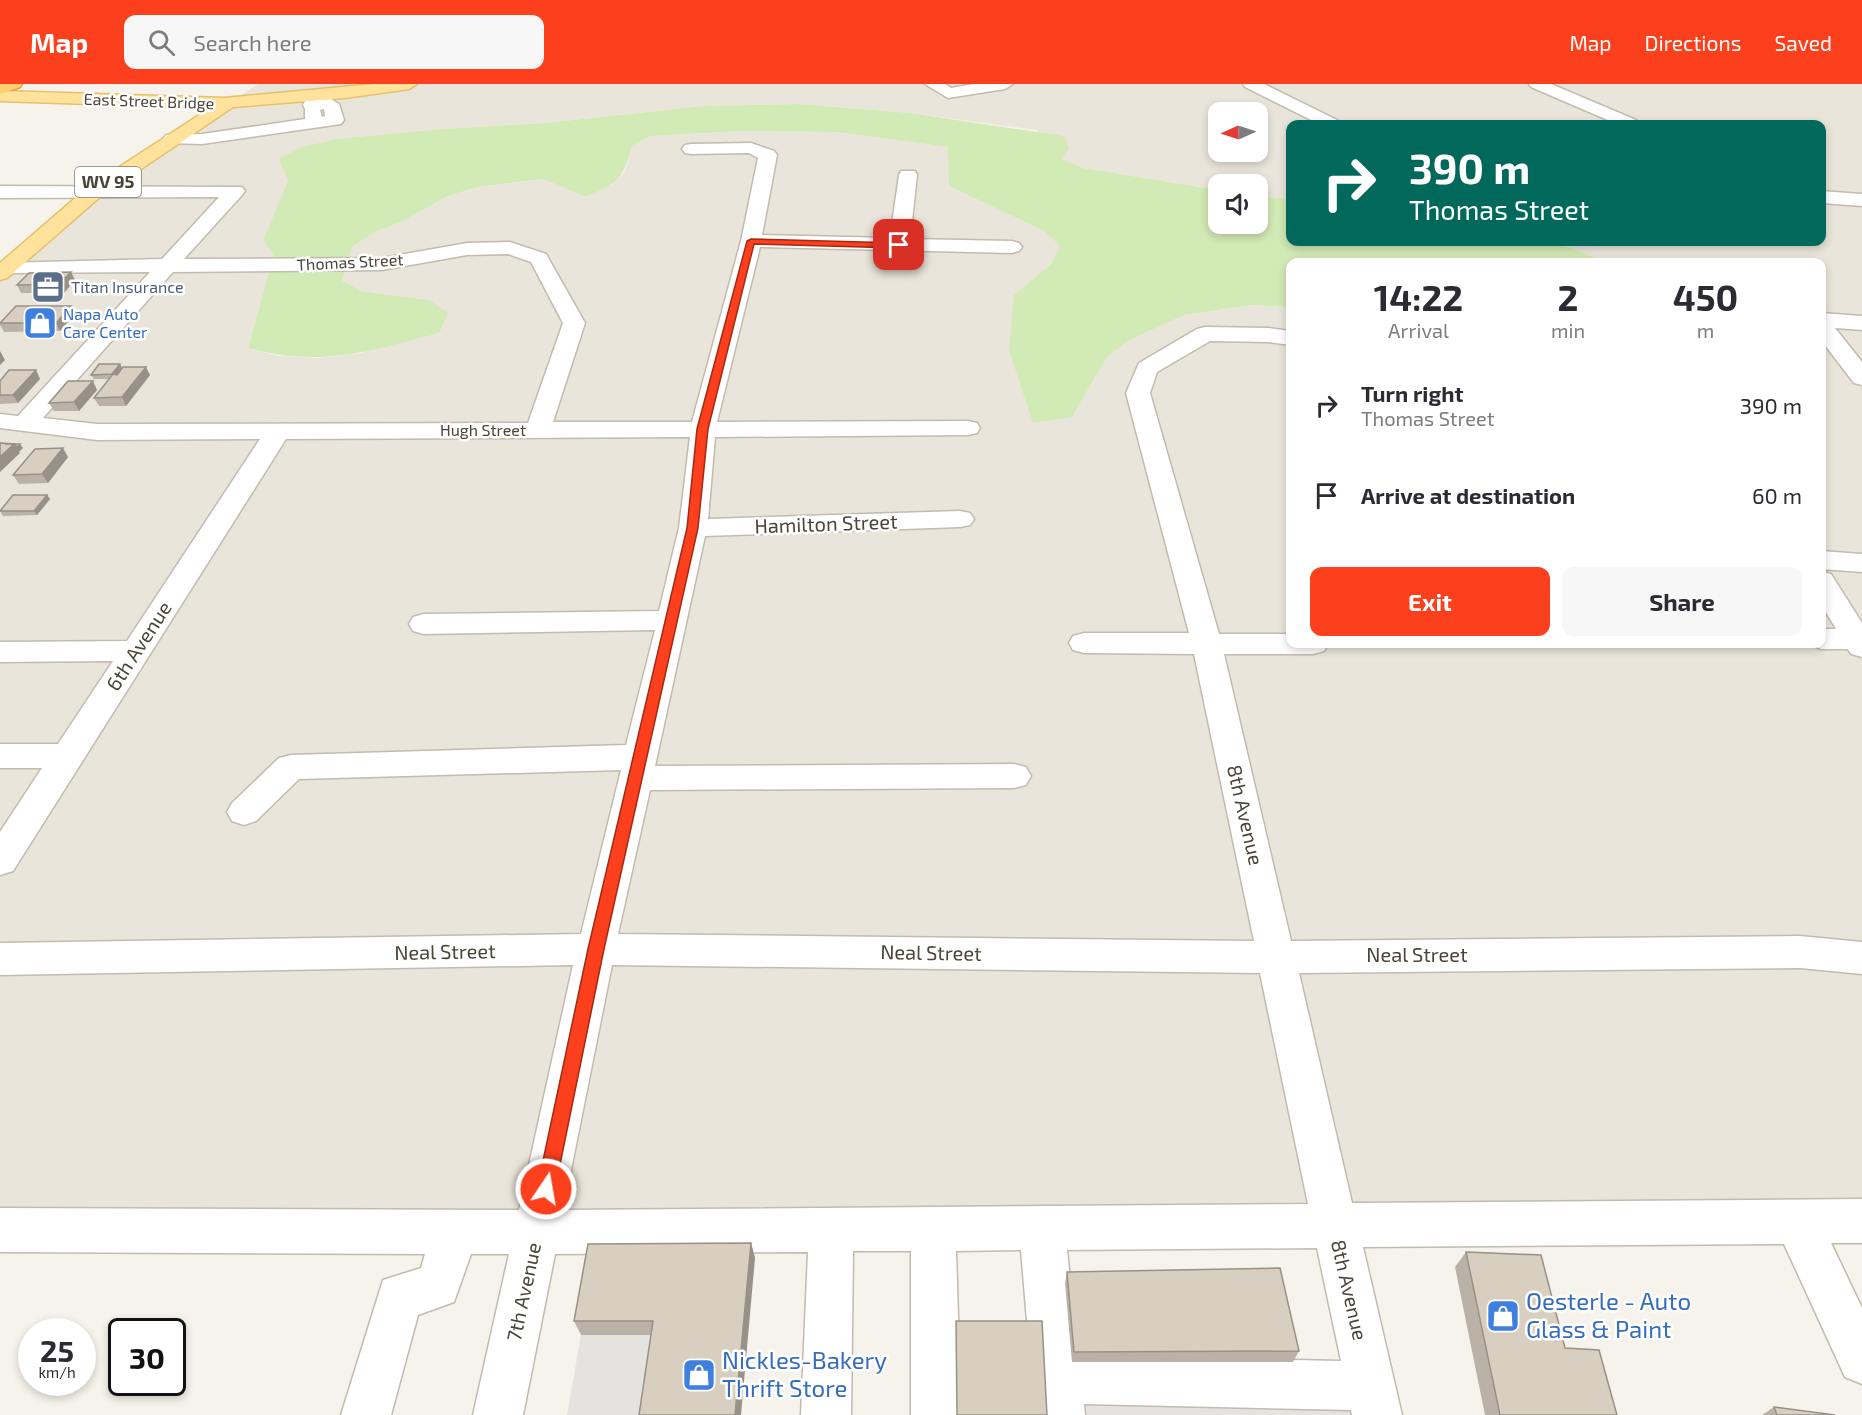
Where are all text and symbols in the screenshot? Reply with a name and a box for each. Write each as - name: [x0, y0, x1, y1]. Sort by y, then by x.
- search box: [124, 15, 544, 69]
- text: Map: [30, 25, 88, 59]
- icon: search: [145, 26, 178, 59]
- text: Search here: [193, 29, 312, 55]
- text: Map: [1569, 30, 1612, 55]
- text: Directions: [1645, 30, 1741, 55]
- text: Saved: [1774, 30, 1832, 55]
- street label: East Street Bridge: [83, 89, 215, 112]
- north arrow: [1208, 102, 1268, 162]
- map controls: [1208, 102, 1268, 234]
- text: 390 m: [1409, 142, 1530, 192]
- icon: right: [1310, 144, 1388, 222]
- road number: WV 95: [75, 167, 141, 197]
- button: sound: [1208, 174, 1268, 234]
- text: Thomas Street: [1409, 193, 1589, 225]
- pin: [873, 219, 924, 270]
- icon: arrive: [882, 228, 915, 261]
- street label: Thomas Street: [296, 249, 404, 274]
- office icon: Titan Insurance: [30, 269, 66, 305]
- text: 14:22: [1374, 275, 1463, 318]
- text: 2: [1558, 275, 1578, 318]
- text: 450: [1673, 275, 1738, 318]
- place label: Titan Insurance: [71, 277, 184, 296]
- place label: Napa Auto Care Center: [63, 304, 148, 341]
- shop icon: Napa Auto Care Center: [22, 305, 58, 341]
- text: Arrival: [1388, 318, 1449, 342]
- text: min: [1551, 318, 1585, 342]
- text: m: [1697, 318, 1714, 342]
- text: Turn right: [1361, 380, 1463, 406]
- icon: right: [1310, 389, 1343, 422]
- text: 390 m: [1740, 392, 1802, 418]
- text: Thomas Street: [1361, 406, 1494, 430]
- street label: Hugh Street: [440, 420, 526, 439]
- icon: arrive: [1310, 479, 1343, 512]
- text: Arrive at destination: [1361, 482, 1575, 508]
- text: 60 m: [1752, 482, 1802, 508]
- street label: Hamilton Street: [754, 508, 898, 537]
- button: Exit: [1310, 567, 1550, 636]
- button: Share: [1562, 567, 1802, 636]
- street label: 6th Avenue: [100, 596, 176, 695]
- street label: 8th Avenue: [1223, 762, 1269, 867]
- street label: Neal Street: [394, 938, 496, 964]
- street label: Neal Street: [880, 939, 982, 965]
- street label: Neal Street: [1366, 942, 1468, 966]
- position arrow: [514, 1157, 578, 1221]
- street label: 8th Avenue: [1327, 1237, 1373, 1342]
- street label: 7th Avenue: [501, 1240, 545, 1343]
- place label: Oesterle - Auto Glass & Paint: [1526, 1286, 1691, 1343]
- shop icon: Oesterle - Auto Glass & Paint: [1485, 1298, 1521, 1334]
- speed limit sign: 30: [108, 1318, 186, 1396]
- text: 25: [40, 1332, 74, 1368]
- place label: Nickles-Bakery Thrift Store: [722, 1345, 887, 1402]
- shop icon: Nickles-Bakery Thrift Store: [681, 1357, 717, 1393]
- text: km/h: [38, 1363, 76, 1381]

